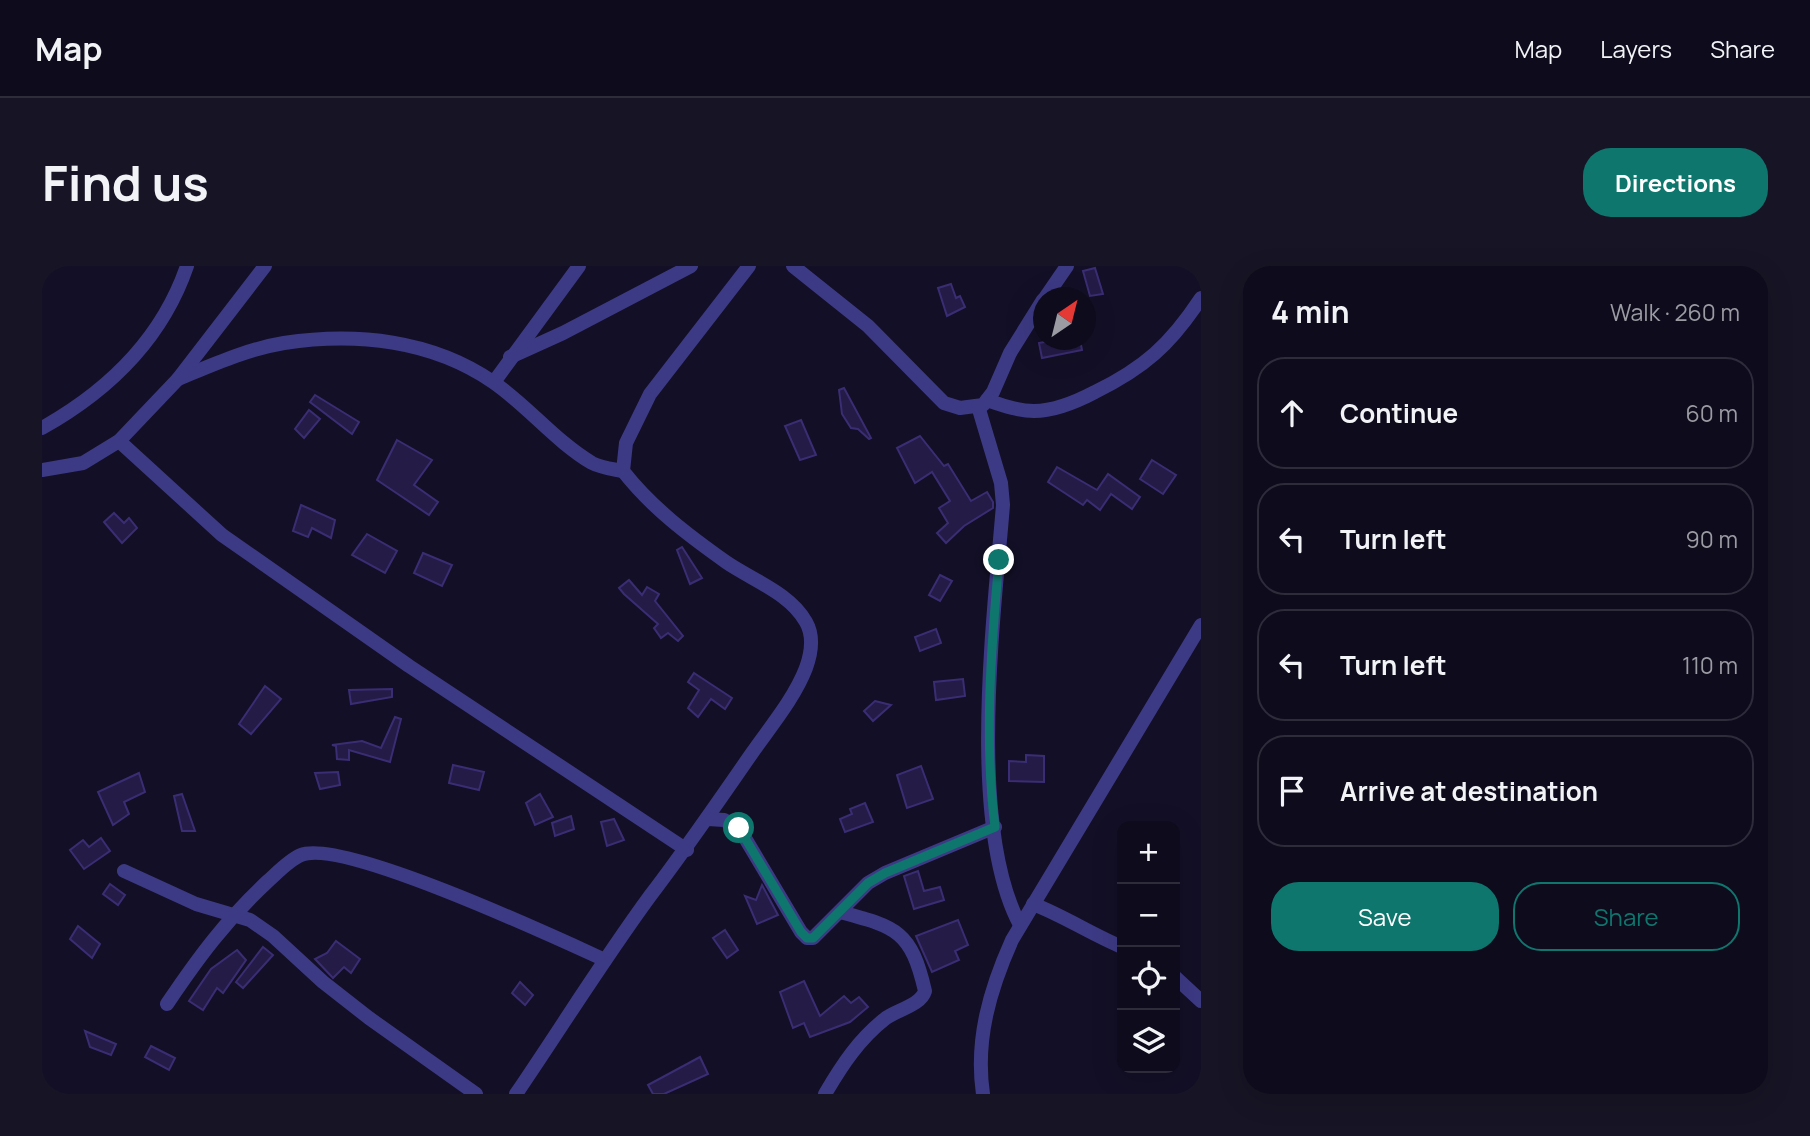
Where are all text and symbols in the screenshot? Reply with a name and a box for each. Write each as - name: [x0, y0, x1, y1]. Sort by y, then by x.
- text: Map: [35, 26, 103, 71]
- text: Map: [1515, 32, 1562, 65]
- text: Layers: [1600, 32, 1672, 65]
- text: Share: [1710, 32, 1775, 65]
- button: Directions: [1583, 148, 1768, 217]
- text: Find us: [42, 149, 209, 216]
- north arrow: [1033, 287, 1096, 350]
- text: 4 min: [1271, 291, 1349, 332]
- text: Walk · 260 m: [1610, 296, 1740, 328]
- icon: ahead: [1273, 394, 1311, 432]
- text: Continue: [1340, 395, 1458, 431]
- text: 60 m: [1686, 397, 1738, 429]
- icon: left: [1273, 520, 1311, 558]
- text: Turn left: [1340, 521, 1447, 557]
- text: 90 m: [1686, 523, 1738, 555]
- route end: [983, 544, 1014, 575]
- icon: left: [1273, 646, 1311, 684]
- text: Turn left: [1340, 647, 1447, 683]
- text: 110 m: [1682, 649, 1738, 681]
- icon: arrive: [1273, 772, 1311, 810]
- text: Arrive at destination: [1340, 773, 1598, 809]
- route start: [723, 812, 754, 843]
- map controls: [1117, 821, 1180, 1073]
- button: +: [1117, 821, 1180, 884]
- button: Save: [1271, 882, 1499, 951]
- button: Share: [1513, 882, 1740, 951]
- button: −: [1117, 884, 1180, 947]
- button: locate: [1117, 947, 1180, 1010]
- button: layers: [1117, 1010, 1180, 1073]

